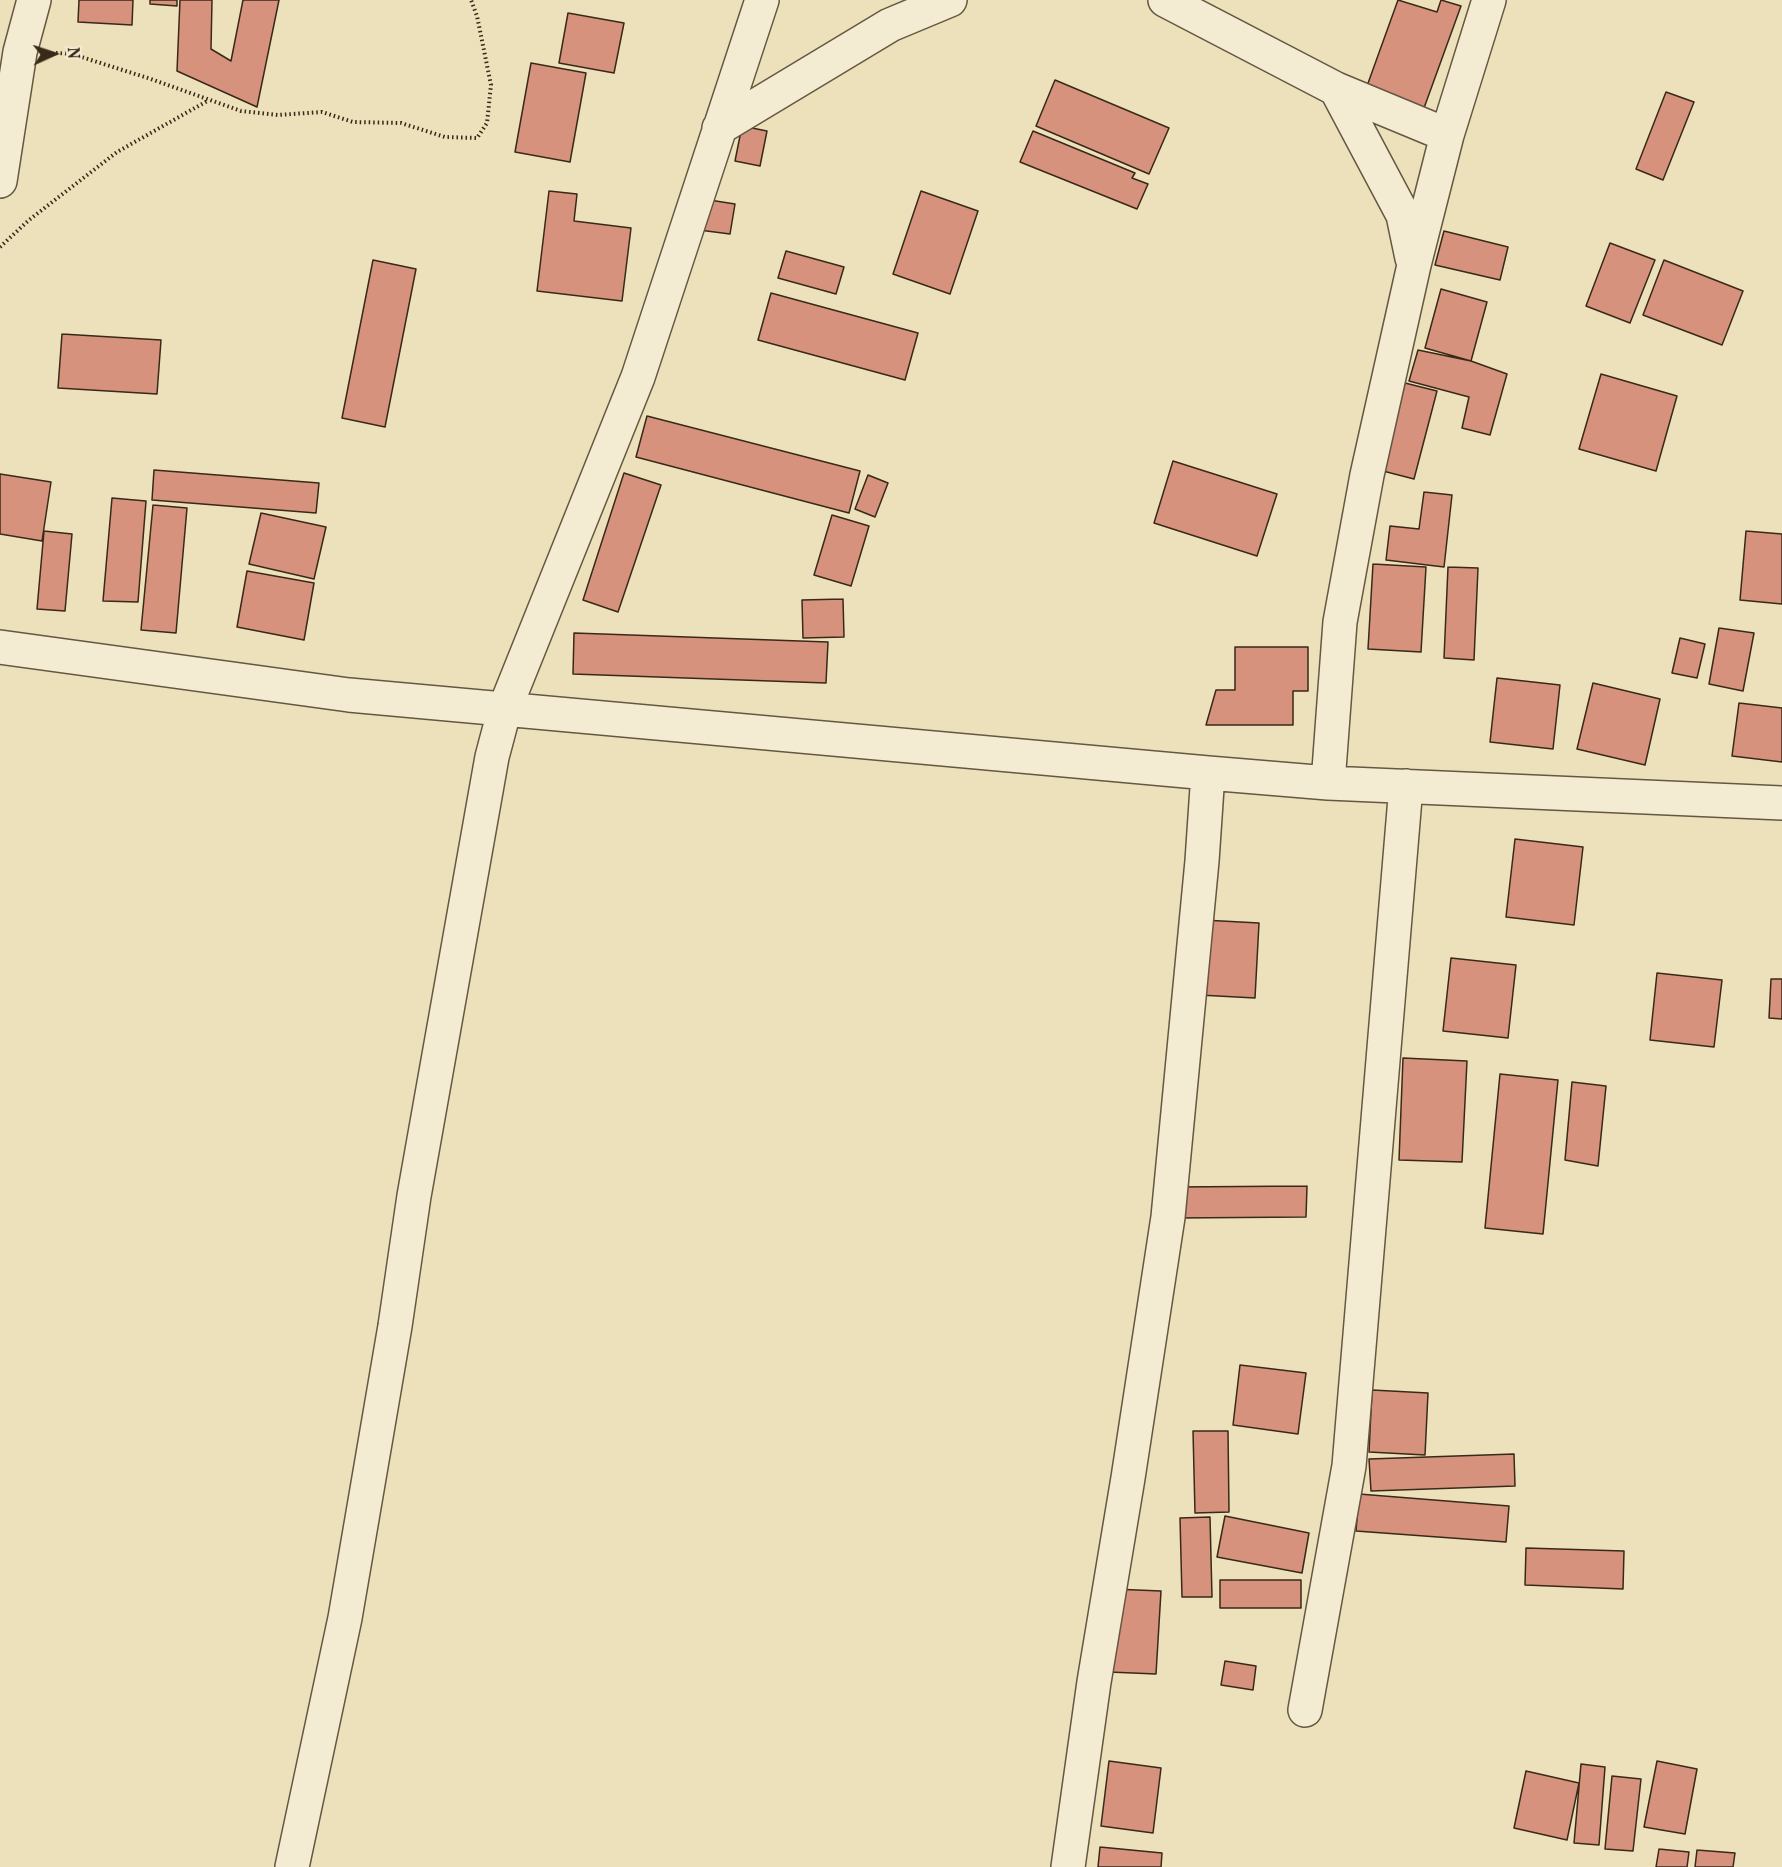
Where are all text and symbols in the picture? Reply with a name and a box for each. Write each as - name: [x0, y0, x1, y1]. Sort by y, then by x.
- north arrow: [24, 24, 84, 84]
- text: N: [61, 47, 83, 59]

